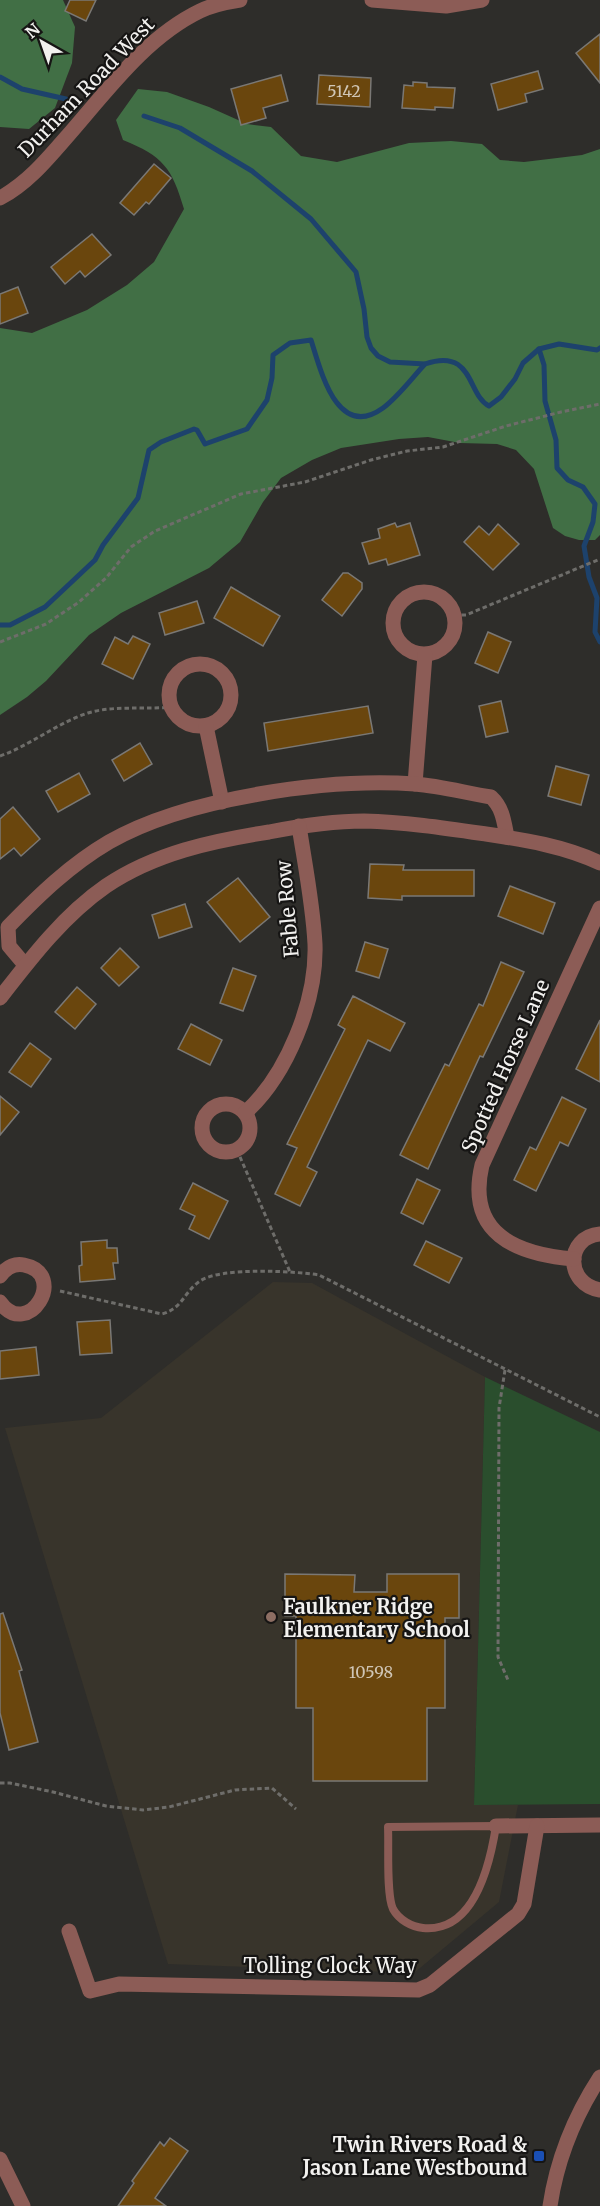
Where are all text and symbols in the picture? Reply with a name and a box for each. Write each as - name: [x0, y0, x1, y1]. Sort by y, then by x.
- north arrow: [12, 12, 72, 72]
- street label: Durham Road West: [13, 12, 159, 162]
- text: N: [21, 19, 44, 42]
- house number: 5142: [327, 81, 361, 101]
- street label: Fable Row: [270, 858, 304, 959]
- street label: Spotted Horse Lane: [455, 975, 555, 1157]
- place label: Faulkner Ridge Elementary School: [283, 1594, 470, 1642]
- marker: Faulkner Ridge Elementary School: [264, 1610, 278, 1624]
- house number: 10598: [349, 1662, 393, 1682]
- street label: Tolling Clock Way: [243, 1953, 417, 1978]
- place label: Twin Rivers Road & Jason Lane Westbound: [302, 2132, 527, 2180]
- marker: Twin Rivers Road & Jason Lane Westbound: [532, 2149, 546, 2163]

